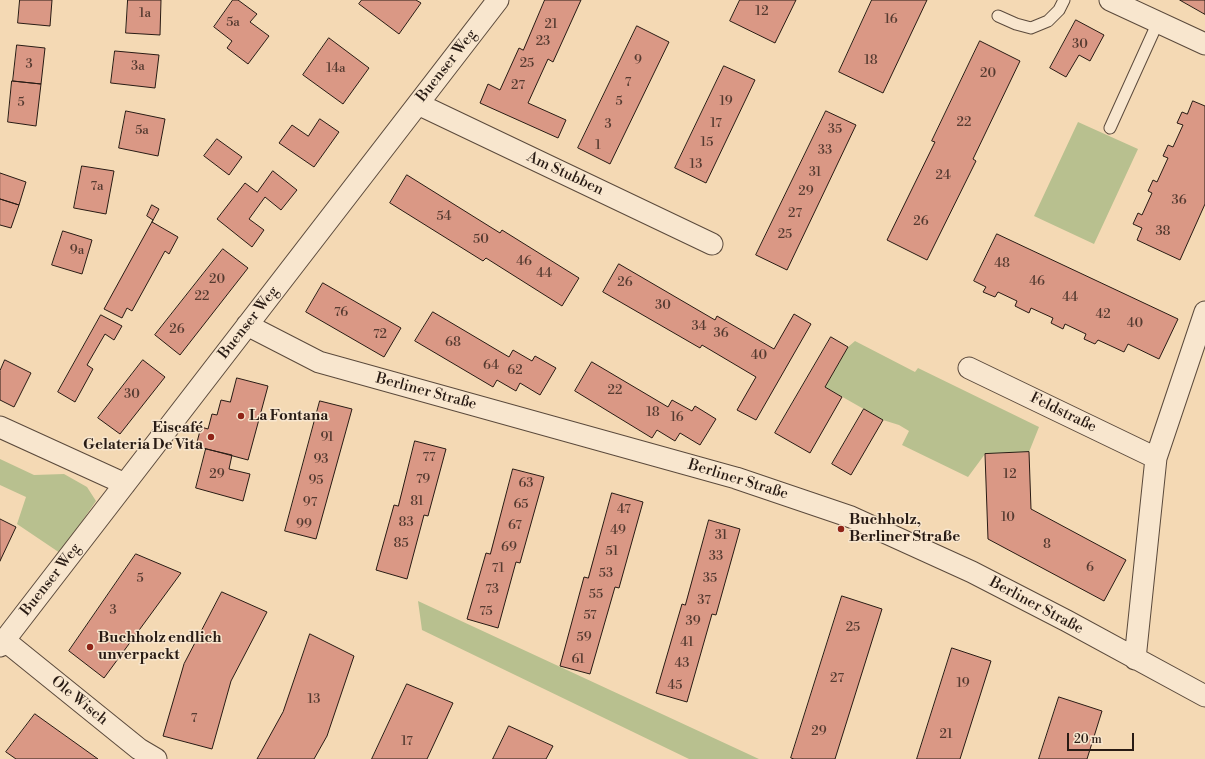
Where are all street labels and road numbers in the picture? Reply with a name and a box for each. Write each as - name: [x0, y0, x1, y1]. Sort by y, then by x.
- street label: Buenser Weg: [413, 26, 481, 106]
- street label: Am Stubben: [524, 148, 606, 200]
- street label: Buenser Weg: [215, 283, 283, 363]
- street label: Berliner Straße: [374, 370, 478, 414]
- street label: Feldstraße: [1027, 389, 1099, 437]
- street label: Berliner Straße: [686, 456, 790, 504]
- street label: Buenser Weg: [17, 540, 85, 620]
- street label: Berliner Straße: [986, 574, 1086, 638]
- street label: Ole Wisch: [47, 673, 111, 729]

